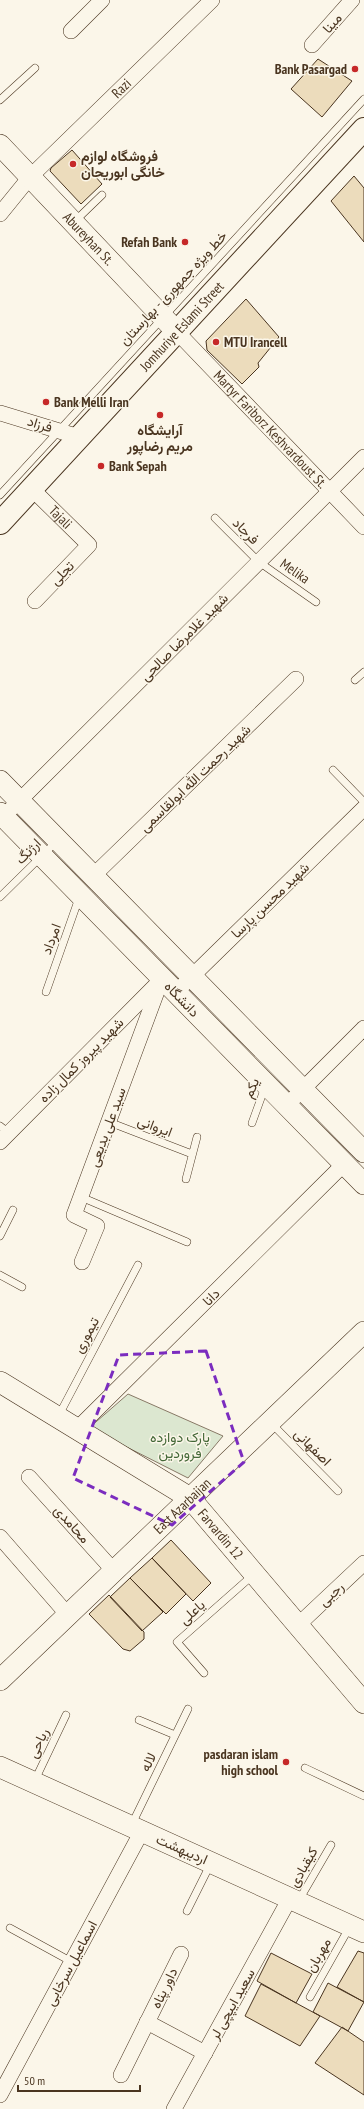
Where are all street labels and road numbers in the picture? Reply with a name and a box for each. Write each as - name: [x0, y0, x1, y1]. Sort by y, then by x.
- street label: مینا: [318, 9, 346, 37]
- street label: Razi: [108, 75, 135, 102]
- street label: Abureyhan St.: [59, 208, 118, 269]
- street label: خط ویژه جمهوری - بهارستان: [115, 227, 231, 349]
- street label: Jomhuriye Eslami Street: [135, 278, 228, 375]
- street label: Martyr Fariborz Keshvardoust St.: [210, 367, 331, 492]
- street label: فرزاد: [25, 412, 55, 436]
- street label: Tajali: [45, 502, 76, 532]
- street label: فرجاد: [229, 514, 263, 548]
- street label: Melika: [277, 554, 313, 588]
- street label: تجلی: [46, 557, 78, 589]
- street label: شهید غلامرضا صالحی: [136, 589, 232, 685]
- street label: شهید رحمت الله ابولقاسمی: [136, 720, 254, 836]
- street label: ارژنگ: [11, 834, 45, 868]
- street label: شهید محسن پارسا: [227, 858, 314, 943]
- street label: امرداد: [37, 921, 65, 957]
- street label: دانشگاه: [161, 977, 204, 1021]
- street label: شهید پیروز کمال زاده: [35, 1014, 128, 1107]
- street label: یکم: [239, 1075, 263, 1101]
- street label: سید علی بدیعی: [84, 1085, 130, 1169]
- street label: ایروانی: [135, 1111, 175, 1141]
- street label: دانا: [198, 1284, 224, 1310]
- street label: تیموری: [69, 1314, 103, 1356]
- street label: اصفهانی: [290, 1424, 336, 1470]
- street label: East Azarbaijan: [149, 1474, 215, 1538]
- street label: محامدی: [50, 1501, 94, 1547]
- street label: Farvardin 12: [194, 1505, 247, 1563]
- street label: رجبی: [315, 1578, 348, 1610]
- street label: یاعلی: [175, 1596, 209, 1628]
- street label: ریاحی: [23, 1725, 53, 1761]
- street label: لاله: [136, 1749, 160, 1775]
- street label: اردیبهشت: [153, 1830, 211, 1868]
- street label: کیقبادی: [284, 1844, 322, 1890]
- street label: اسماعیل سرخابی: [41, 1917, 101, 2009]
- street label: مهربان: [301, 1935, 335, 1975]
- street label: داور پناه: [146, 1964, 183, 2012]
- street label: سعید ایپچی لر: [205, 1965, 260, 2044]

